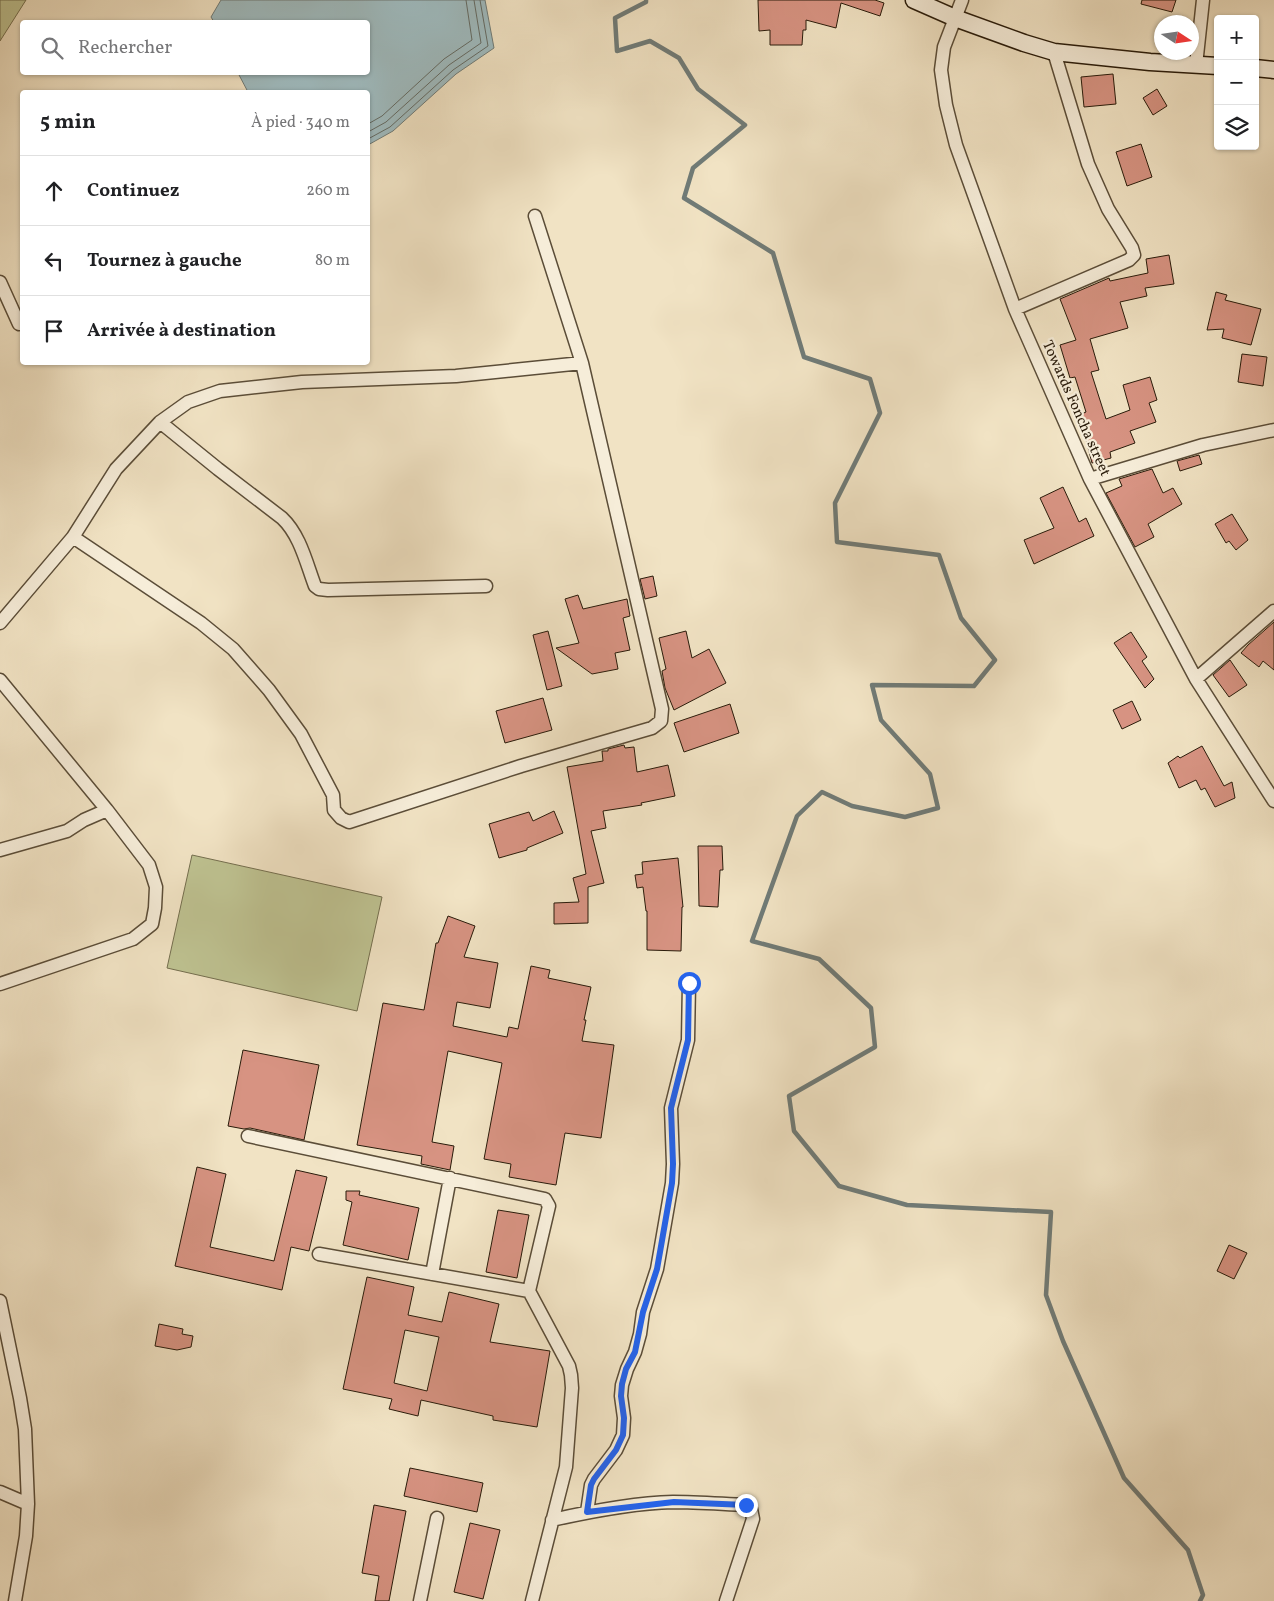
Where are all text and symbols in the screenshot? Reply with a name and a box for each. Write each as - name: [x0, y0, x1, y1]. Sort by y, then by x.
- north arrow: [1154, 15, 1199, 60]
- map controls: [1214, 15, 1259, 150]
- button: +: [1214, 15, 1259, 60]
- search box: [20, 20, 370, 75]
- icon: search: [38, 34, 66, 62]
- text: Rechercher: [78, 35, 172, 61]
- button: −: [1214, 60, 1259, 105]
- button: layers: [1214, 105, 1259, 150]
- text: 5 min: [40, 108, 96, 137]
- text: À pied · 340 m: [251, 112, 350, 134]
- icon: ahead: [40, 177, 68, 205]
- text: Continuez: [87, 178, 179, 204]
- text: 260 m: [306, 180, 350, 202]
- icon: left: [40, 247, 68, 275]
- text: Tournez à gauche: [87, 248, 242, 274]
- text: 80 m: [315, 250, 350, 272]
- icon: arrive: [40, 317, 68, 345]
- text: Arrivée à destination: [87, 318, 276, 344]
- street label: Towards Foncha street: [1036, 337, 1115, 480]
- route start: [678, 972, 701, 995]
- route end: [735, 1494, 758, 1517]

